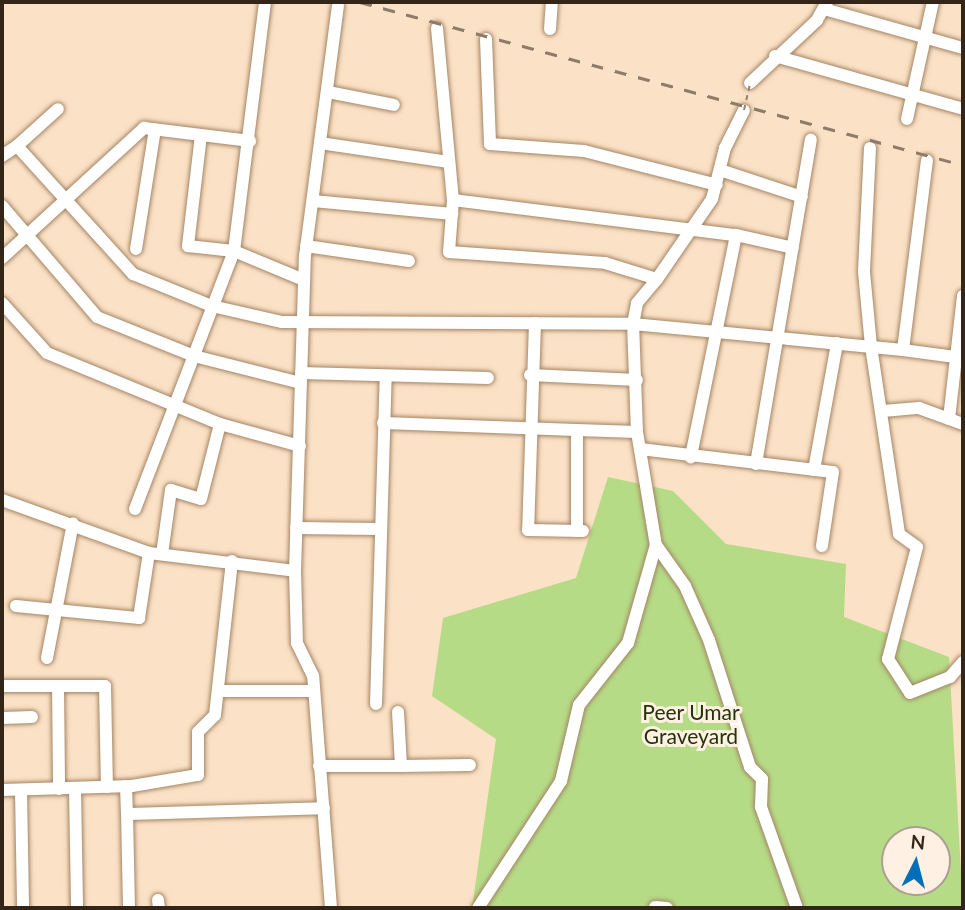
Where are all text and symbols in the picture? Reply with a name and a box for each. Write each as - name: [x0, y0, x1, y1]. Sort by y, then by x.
- park label: Peer Umar Graveyard: [642, 699, 740, 749]
- north arrow: [881, 826, 951, 896]
- text: N: [910, 829, 927, 854]

